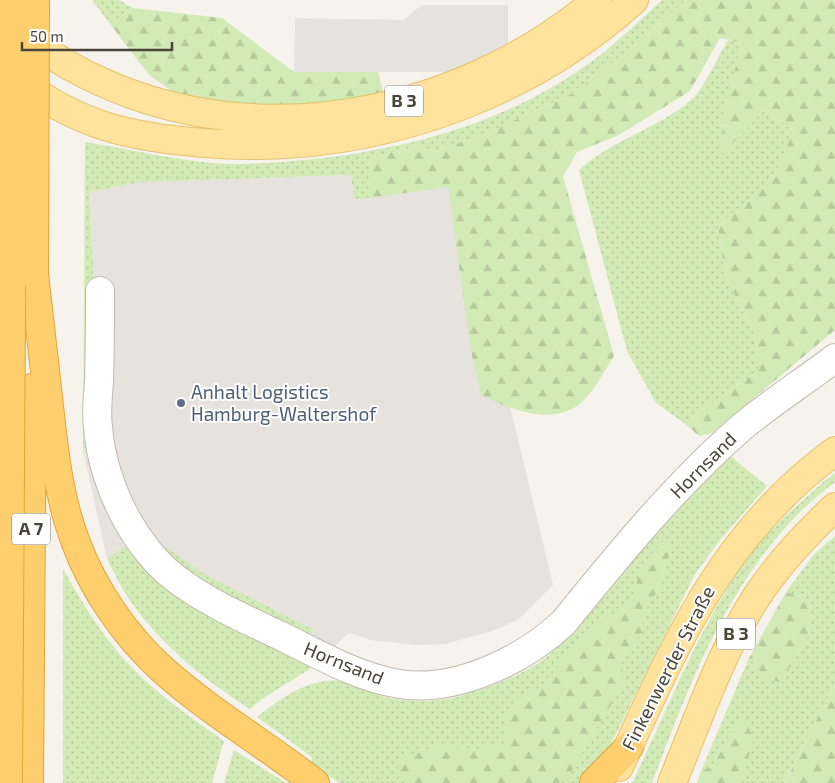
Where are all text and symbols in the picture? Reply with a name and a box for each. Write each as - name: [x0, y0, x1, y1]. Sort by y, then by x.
- scale bar: [22, 20, 172, 52]
- text: 50 m: [30, 27, 64, 45]
- road number: B 3: [385, 85, 423, 116]
- place label: Anhalt Logistics Hamburg-Waltershof: [191, 380, 377, 425]
- marker: Anhalt Logistics Hamburg-Waltershof: [175, 397, 187, 409]
- street label: Hornsand: [665, 427, 741, 503]
- road number: A 7: [12, 514, 50, 544]
- street label: Finkenwerder Straße: [616, 582, 719, 754]
- road number: B 3: [717, 618, 755, 650]
- street label: Hornsand: [301, 636, 388, 689]

